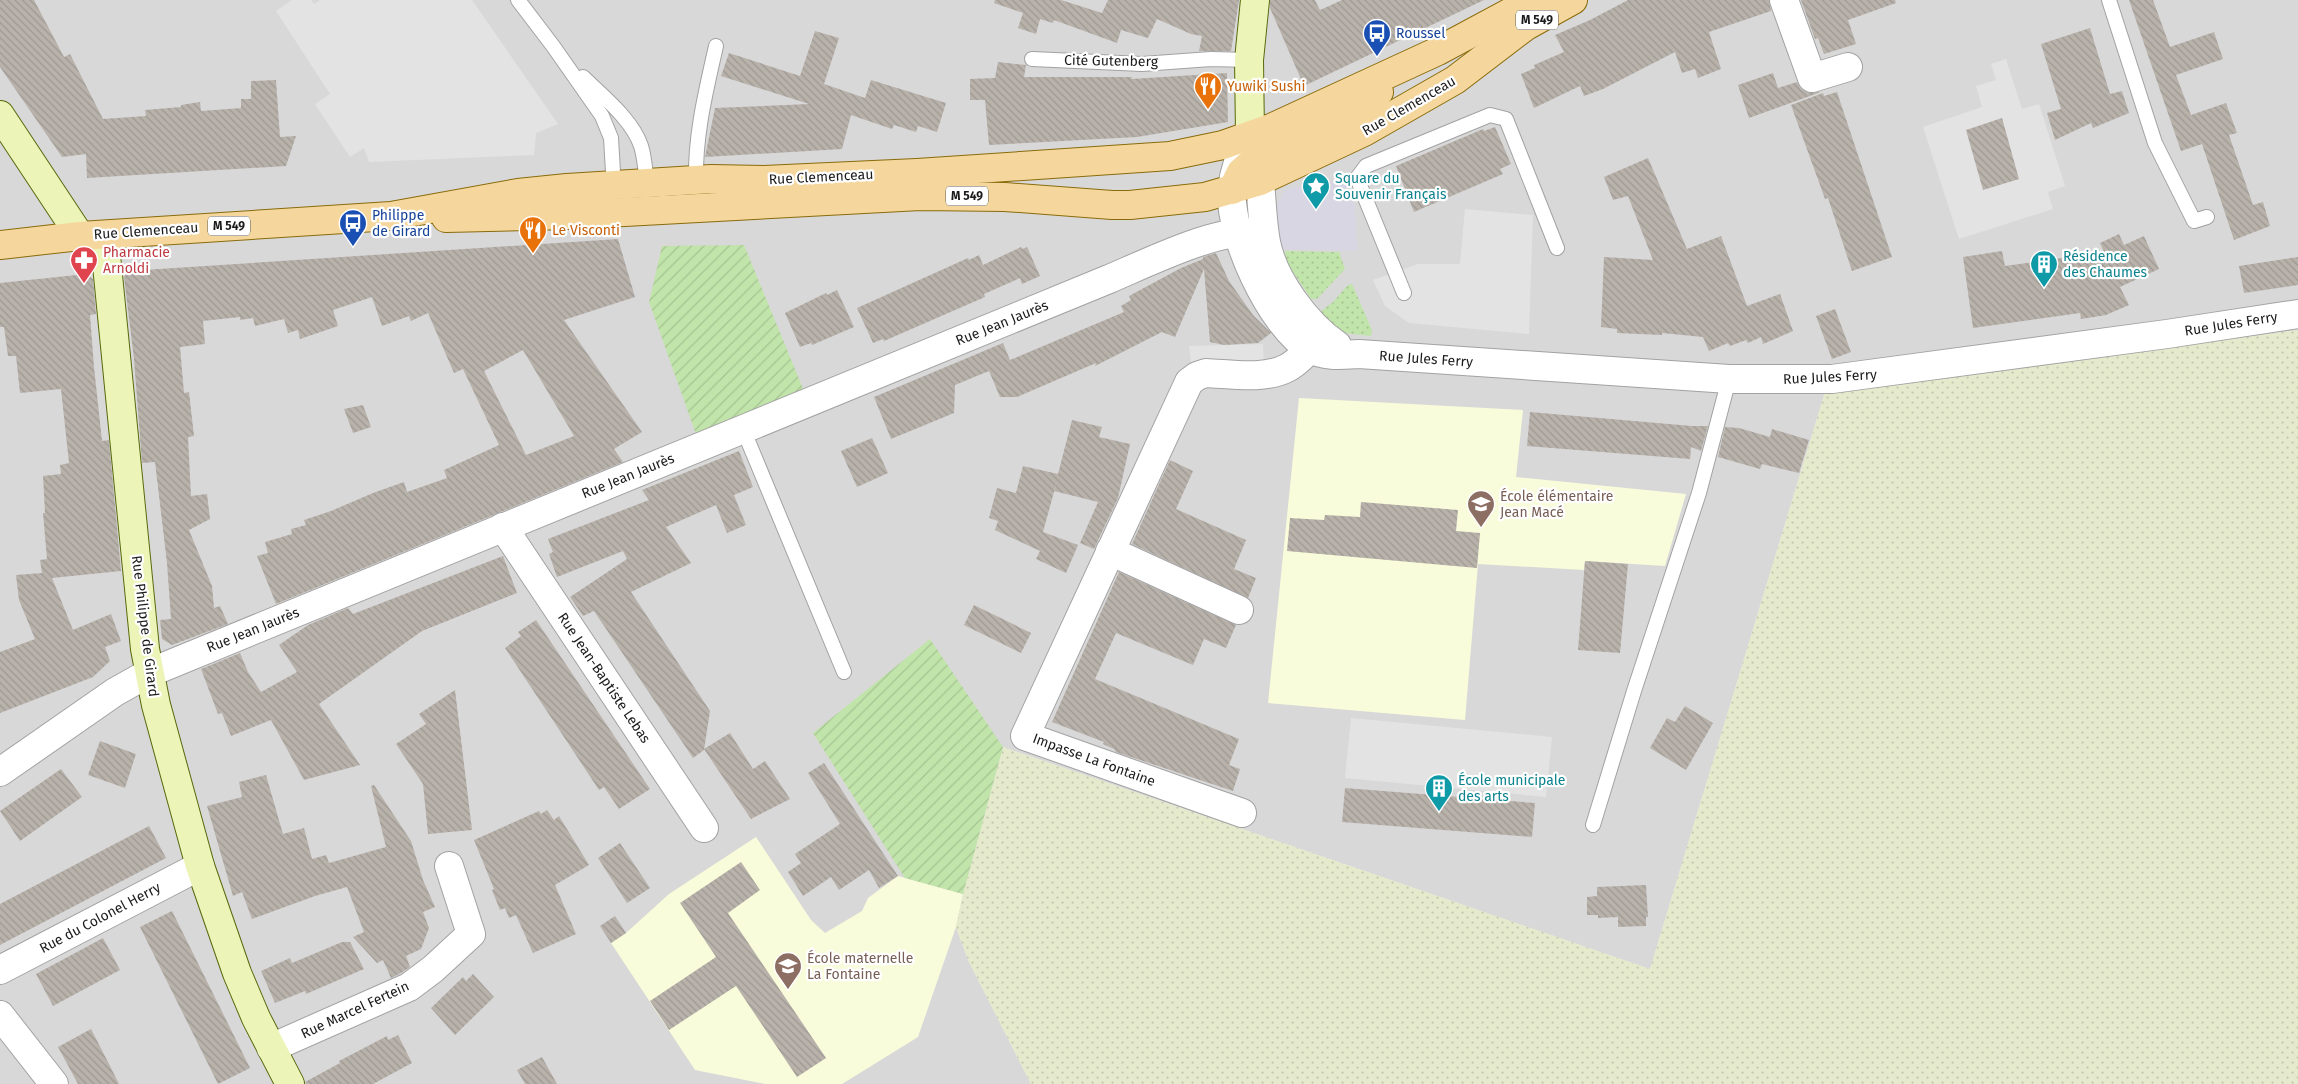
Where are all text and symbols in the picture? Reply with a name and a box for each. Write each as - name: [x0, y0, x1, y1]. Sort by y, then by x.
- road number: M 549: [1516, 10, 1558, 30]
- bus stop icon: Roussel: [1362, 18, 1392, 57]
- place label: Roussel: [1396, 25, 1445, 42]
- street label: Cité Gutenberg: [1064, 52, 1159, 70]
- restaurant icon: Yuwiki Sushi: [1193, 71, 1223, 110]
- street label: Rue Clemenceau: [1359, 72, 1459, 140]
- place label: Yuwiki Sushi: [1227, 78, 1305, 95]
- street label: Rue Clemenceau: [768, 166, 874, 188]
- place label: Square du Souvenir Français: [1335, 170, 1447, 203]
- place icon: Square du Souvenir Français: [1301, 171, 1331, 210]
- road number: M 549: [946, 187, 988, 206]
- place label: Philippe de Girard: [372, 207, 430, 240]
- bus stop icon: Philippe de Girard: [338, 208, 368, 247]
- restaurant icon: Le Visconti: [518, 215, 548, 254]
- road number: M 549: [208, 217, 250, 236]
- street label: Rue Clemenceau: [93, 219, 199, 243]
- place label: Le Visconti: [552, 222, 620, 239]
- place label: Pharmacie Arnoldi: [103, 244, 170, 277]
- pharmacy icon: Pharmacie Arnoldi: [69, 245, 99, 284]
- place label: Résidence des Chaumes: [2063, 248, 2148, 281]
- building icon: Résidence des Chaumes: [2029, 249, 2059, 288]
- street label: Rue Jean Jaurès: [953, 297, 1051, 349]
- street label: Rue Jules Ferry: [2183, 308, 2279, 340]
- street label: Rue Jules Ferry: [1379, 347, 1474, 371]
- street label: Rue Jules Ferry: [1783, 366, 1877, 388]
- street label: Rue Jean Jaurès: [579, 450, 677, 502]
- place label: École élémentaire Jean Macé: [1500, 487, 1613, 521]
- school or university icon: École élémentaire Jean Macé: [1466, 489, 1496, 528]
- street label: Rue Philippe de Girard: [128, 554, 162, 698]
- street label: Rue Jean Jaurès: [204, 604, 302, 656]
- street label: Rue Jean-Baptiste Lebas: [554, 609, 654, 747]
- street label: Impasse La Fontaine: [1030, 730, 1158, 790]
- place label: École municipale des arts: [1458, 771, 1565, 805]
- building icon: École municipale des arts: [1424, 773, 1454, 812]
- street label: Rue du Colonel Herry: [37, 879, 164, 957]
- place label: École maternelle La Fontaine: [807, 949, 913, 983]
- school or university icon: École maternelle La Fontaine: [773, 951, 803, 990]
- street label: Rue Marcel Fertein: [298, 977, 412, 1043]

